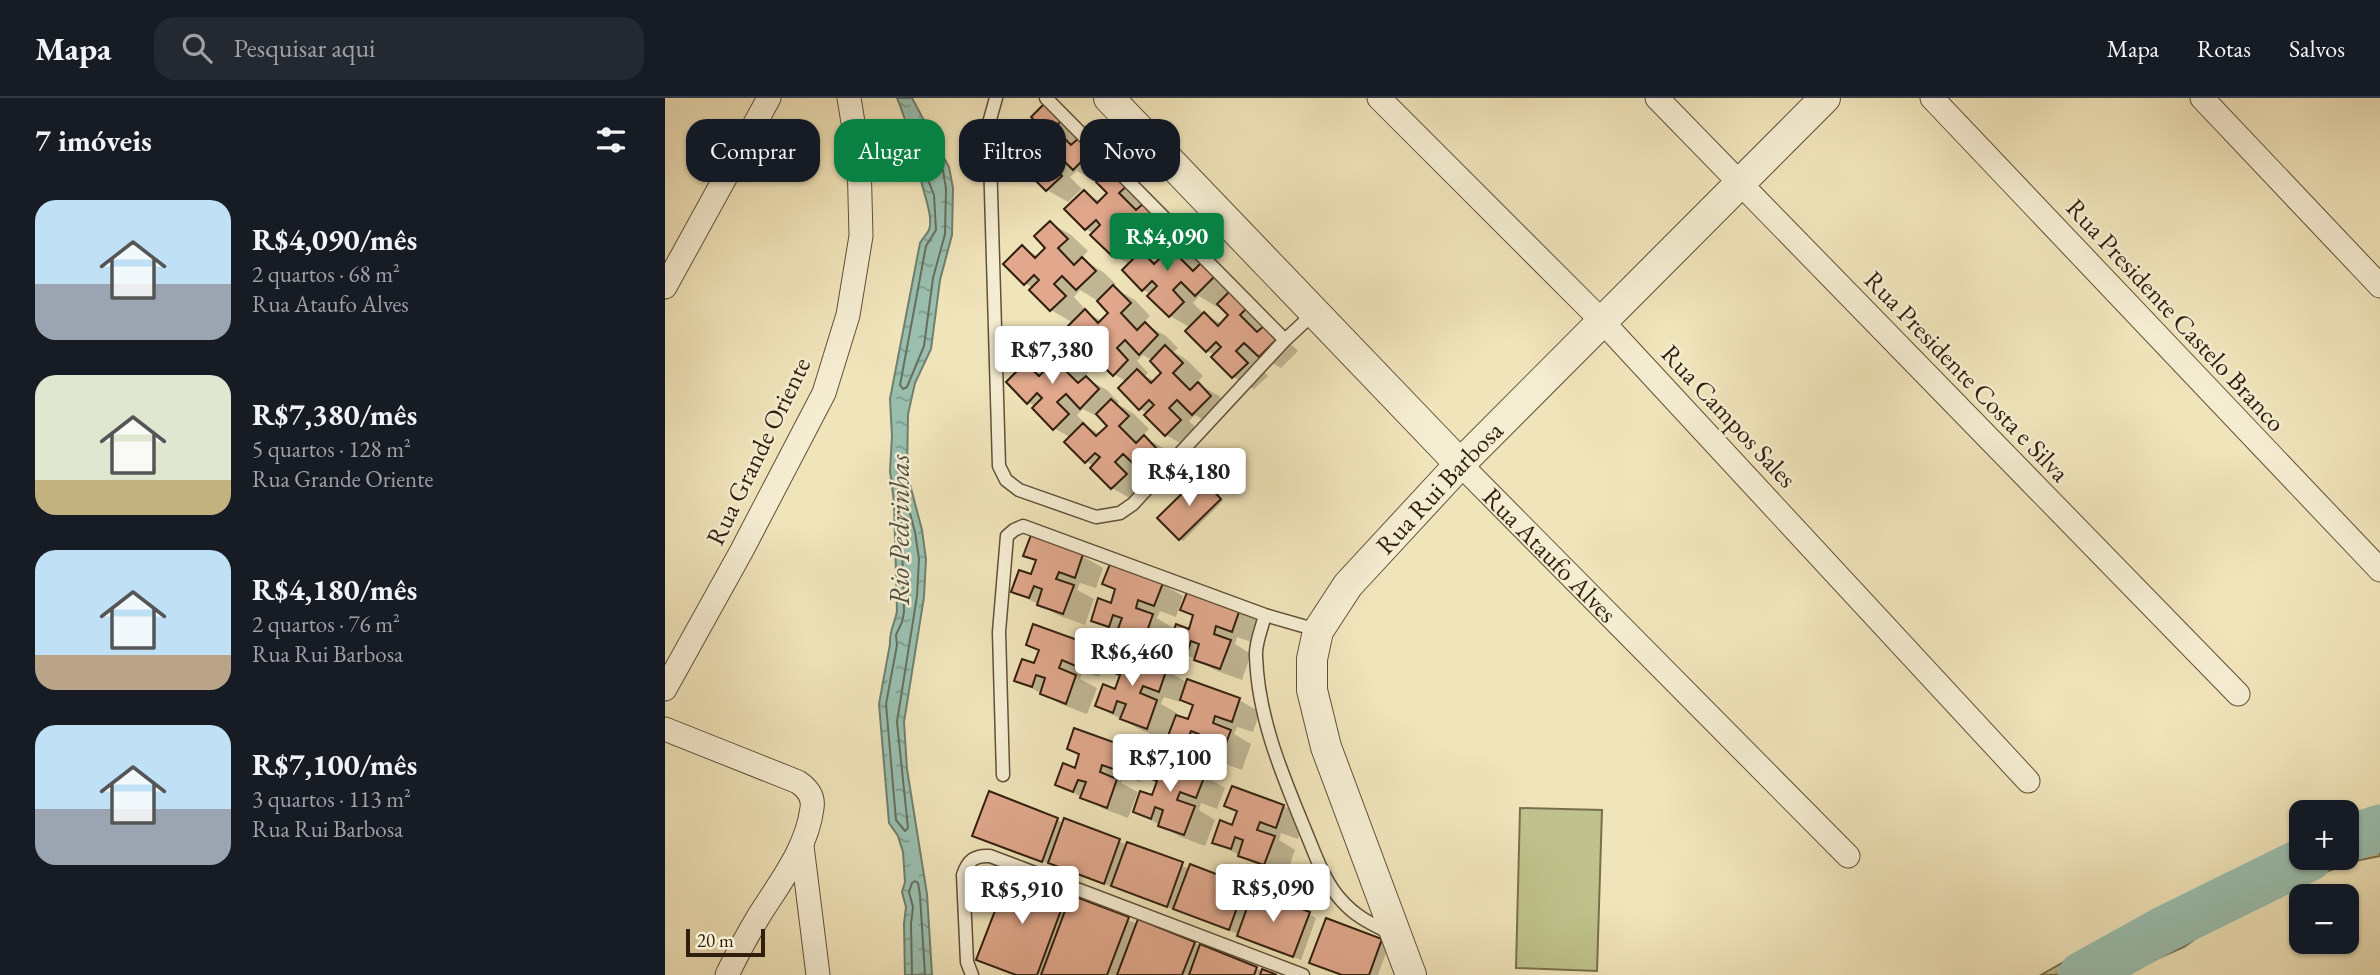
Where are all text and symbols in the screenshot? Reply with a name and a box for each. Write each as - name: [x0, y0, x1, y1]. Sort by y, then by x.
- search box: [154, 17, 644, 80]
- text: Mapa: [35, 27, 112, 70]
- icon: search: [178, 29, 216, 67]
- text: Pesquisar aqui: [234, 31, 376, 65]
- text: Mapa: [2107, 33, 2159, 64]
- text: Rotas: [2197, 33, 2251, 64]
- text: Salvos: [2289, 33, 2345, 64]
- chip: Comprar: [686, 119, 820, 182]
- chip: Alugar: [834, 119, 945, 182]
- chip: Filtros: [959, 119, 1066, 182]
- chip: Novo: [1080, 119, 1180, 182]
- text: 7 imóveis: [35, 121, 152, 160]
- icon: filters: [592, 121, 630, 159]
- street label: Rua Presidente Castelo Branco: [2059, 191, 2293, 439]
- pin: R$4,090: [1102, 214, 1232, 273]
- text: R$4,090/mês: [252, 220, 417, 259]
- text: R$4,090: [1126, 221, 1208, 251]
- icon: home: [91, 228, 175, 312]
- text: 2 quartos · 68 m²: [252, 259, 400, 289]
- street label: Rua Presidente Costa e Silva: [1857, 263, 2077, 489]
- text: Rua Ataufo Alves: [252, 289, 409, 319]
- pin: R$7,380: [987, 327, 1117, 386]
- text: R$7,380: [1011, 334, 1093, 364]
- street label: Rua Campos Sales: [1654, 337, 1804, 495]
- street label: Rua Grande Oriente: [698, 351, 818, 551]
- text: R$7,380/mês: [252, 395, 417, 434]
- icon: home: [91, 403, 175, 487]
- street label: Rua Rui Barbosa: [1368, 413, 1511, 561]
- text: 5 quartos · 128 m²: [252, 434, 411, 464]
- pin: R$4,180: [1124, 448, 1254, 508]
- water label: Rio Pedrinhas: [881, 454, 917, 605]
- text: R$4,180: [1148, 456, 1230, 486]
- text: Rua Grande Oriente: [252, 464, 433, 494]
- street label: Rua Ataufo Alves: [1476, 480, 1624, 630]
- text: R$4,180/mês: [252, 570, 417, 609]
- icon: home: [91, 578, 175, 662]
- text: 2 quartos · 76 m²: [252, 609, 400, 639]
- pin: R$6,460: [1067, 628, 1197, 688]
- text: R$6,460: [1091, 636, 1173, 666]
- text: Rua Rui Barbosa: [252, 639, 403, 669]
- pin: R$7,100: [1105, 734, 1235, 794]
- text: R$7,100: [1129, 742, 1211, 772]
- text: R$7,100/mês: [252, 745, 417, 784]
- icon: home: [91, 753, 175, 837]
- text: 3 quartos · 113 m²: [252, 784, 411, 814]
- map controls: [2289, 800, 2359, 954]
- button: +: [2289, 800, 2359, 870]
- text: Rua Rui Barbosa: [252, 814, 403, 844]
- pin: R$5,090: [1208, 864, 1338, 924]
- pin: R$5,910: [957, 866, 1087, 926]
- text: R$5,090: [1232, 872, 1314, 902]
- text: R$5,910: [981, 874, 1063, 904]
- button: −: [2289, 884, 2359, 954]
- scale bar: [686, 926, 765, 958]
- text: 20 m: [697, 928, 734, 953]

